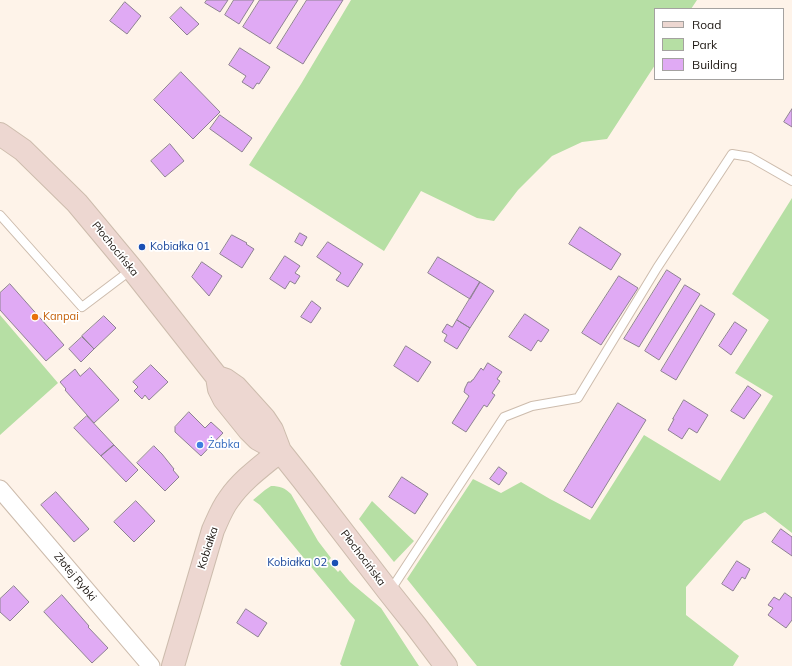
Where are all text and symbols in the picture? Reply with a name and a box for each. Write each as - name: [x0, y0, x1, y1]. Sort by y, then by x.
- legend: [654, 8, 784, 80]
- text: Road: [692, 17, 721, 32]
- text: Park: [692, 37, 717, 52]
- text: Building: [692, 57, 737, 72]
- street label: Płochocińska: [89, 219, 141, 279]
- place label: Kobiałka 01: [150, 240, 210, 254]
- marker: Kobiałka 01: [137, 242, 147, 252]
- place label: Kanpai: [43, 310, 79, 324]
- marker: Kanpai: [30, 312, 40, 322]
- place label: Żabka: [208, 438, 240, 452]
- marker: Żabka: [195, 440, 205, 450]
- street label: Kobiałka: [195, 525, 221, 571]
- street label: Płochocińska: [338, 528, 388, 588]
- street label: Złotej Rybki: [51, 550, 99, 604]
- place label: Kobiałka 02: [267, 556, 327, 570]
- marker: Kobiałka 02: [330, 558, 340, 568]

